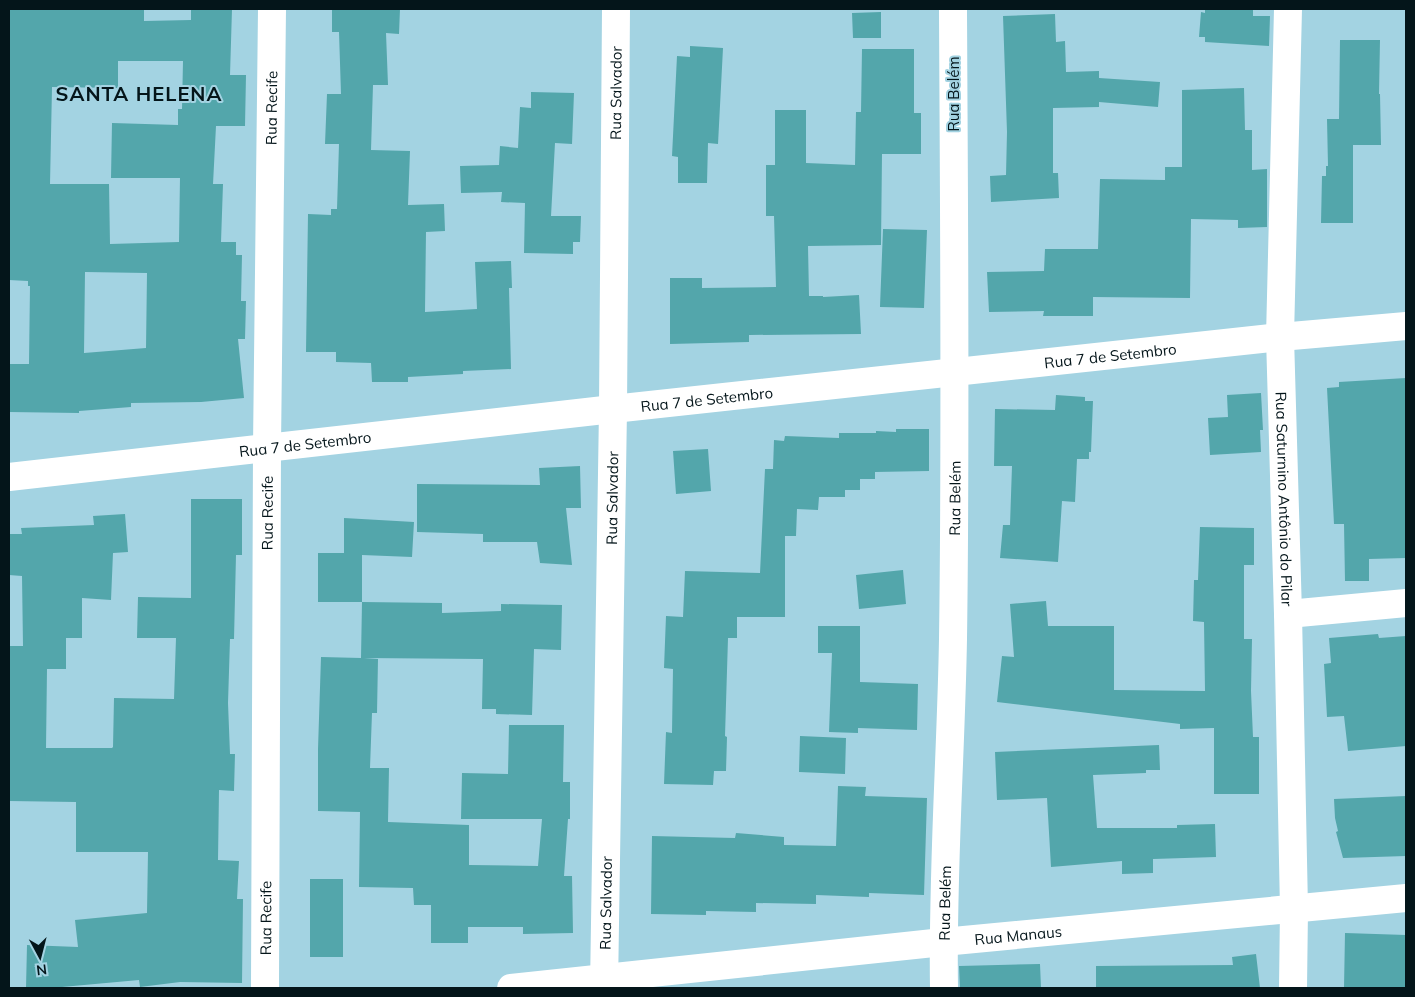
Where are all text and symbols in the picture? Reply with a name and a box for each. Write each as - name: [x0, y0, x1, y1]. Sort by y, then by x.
- street label: Rua Salvador: [606, 46, 625, 140]
- street label: Rua Belém: [944, 56, 963, 132]
- street label: Rua Recife: [261, 71, 281, 145]
- district label: SANTA HELENA: [56, 81, 222, 106]
- street label: Rua 7 de Setembro: [1043, 339, 1177, 372]
- street label: Rua 7 de Setembro: [639, 382, 774, 415]
- street label: Rua Saturnino Antônio do Pilar: [1272, 391, 1297, 607]
- street label: Rua 7 de Setembro: [238, 427, 372, 461]
- street label: Rua Salvador: [601, 450, 622, 545]
- street label: Rua Belém: [945, 460, 964, 536]
- street label: Rua Recife: [257, 476, 276, 550]
- street label: Rua Salvador: [595, 855, 616, 950]
- street label: Rua Belém: [934, 865, 955, 941]
- street label: Rua Recife: [256, 881, 275, 955]
- street label: Rua Manaus: [974, 921, 1063, 948]
- north arrow: [15, 932, 65, 982]
- text: N: [35, 960, 48, 979]

